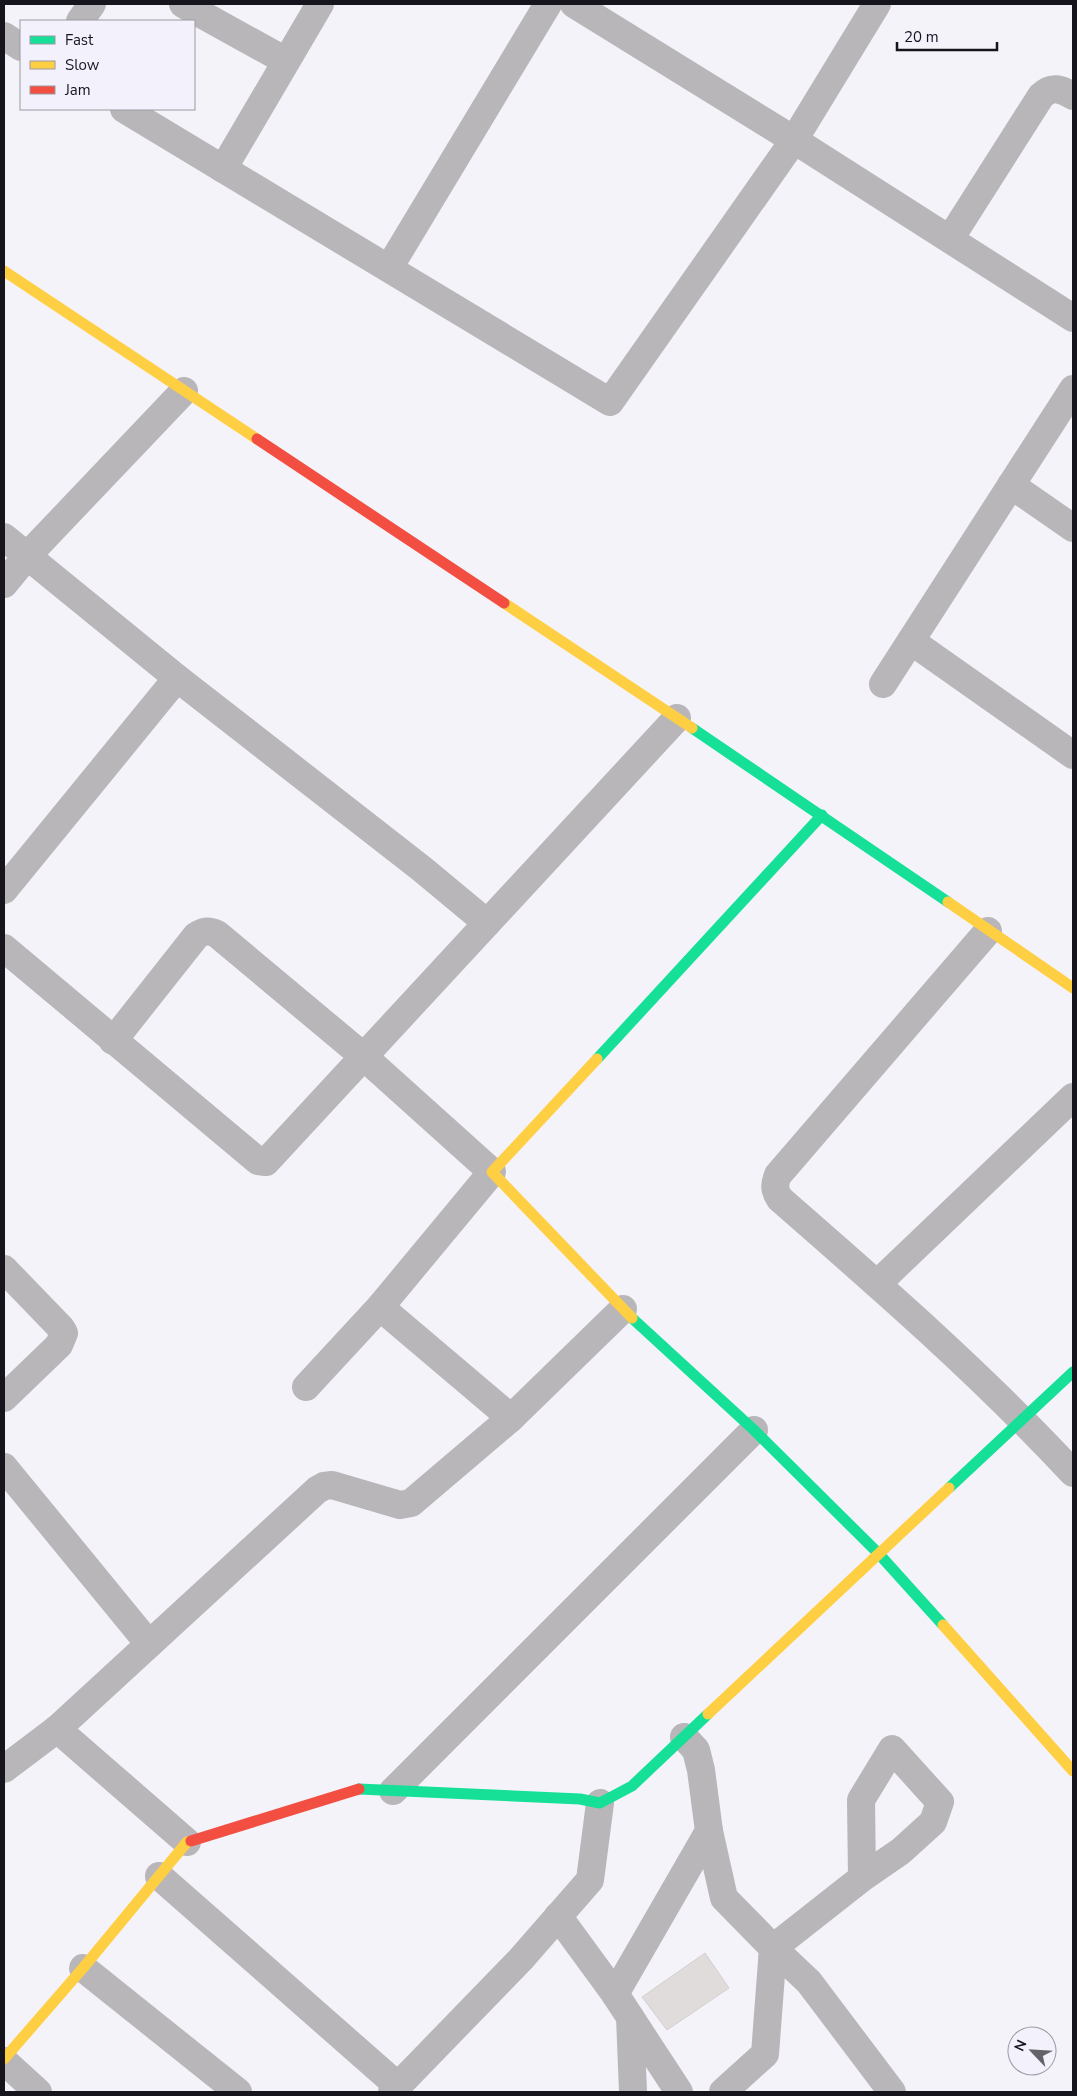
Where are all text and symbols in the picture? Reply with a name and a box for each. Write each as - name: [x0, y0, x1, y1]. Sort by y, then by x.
- legend: [20, 20, 195, 110]
- scale bar: [897, 20, 997, 52]
- text: 20 m: [904, 27, 939, 47]
- text: Fast: [65, 30, 94, 50]
- text: Slow: [65, 55, 100, 75]
- text: Jam: [64, 80, 91, 100]
- north arrow: [1007, 2026, 1057, 2076]
- text: N: [1010, 2037, 1031, 2054]

